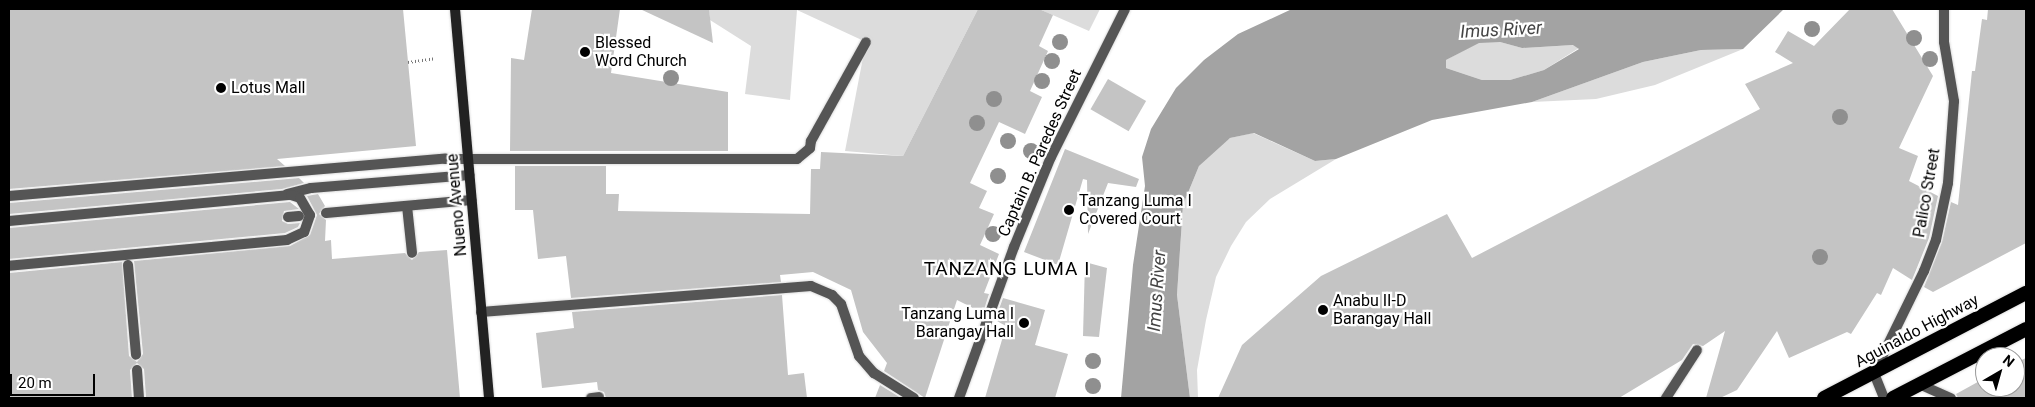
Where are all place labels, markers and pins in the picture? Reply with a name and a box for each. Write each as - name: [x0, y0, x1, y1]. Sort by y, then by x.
- place label: Blessed Word Church: [595, 33, 687, 71]
- marker: Blessed Word Church: [579, 46, 591, 58]
- place label: Lotus Mall: [231, 78, 305, 98]
- marker: Lotus Mall: [215, 82, 227, 94]
- place label: Tanzang Luma I Covered Court: [1079, 191, 1192, 229]
- marker: Tanzang Luma I Covered Court: [1063, 204, 1075, 216]
- place label: Anabu II-D Barangay Hall: [1333, 291, 1431, 329]
- place label: Tanzang Luma I Barangay Hall: [901, 304, 1014, 342]
- marker: Anabu II-D Barangay Hall: [1317, 304, 1329, 316]
- marker: Tanzang Luma I Barangay Hall: [1018, 317, 1030, 329]

